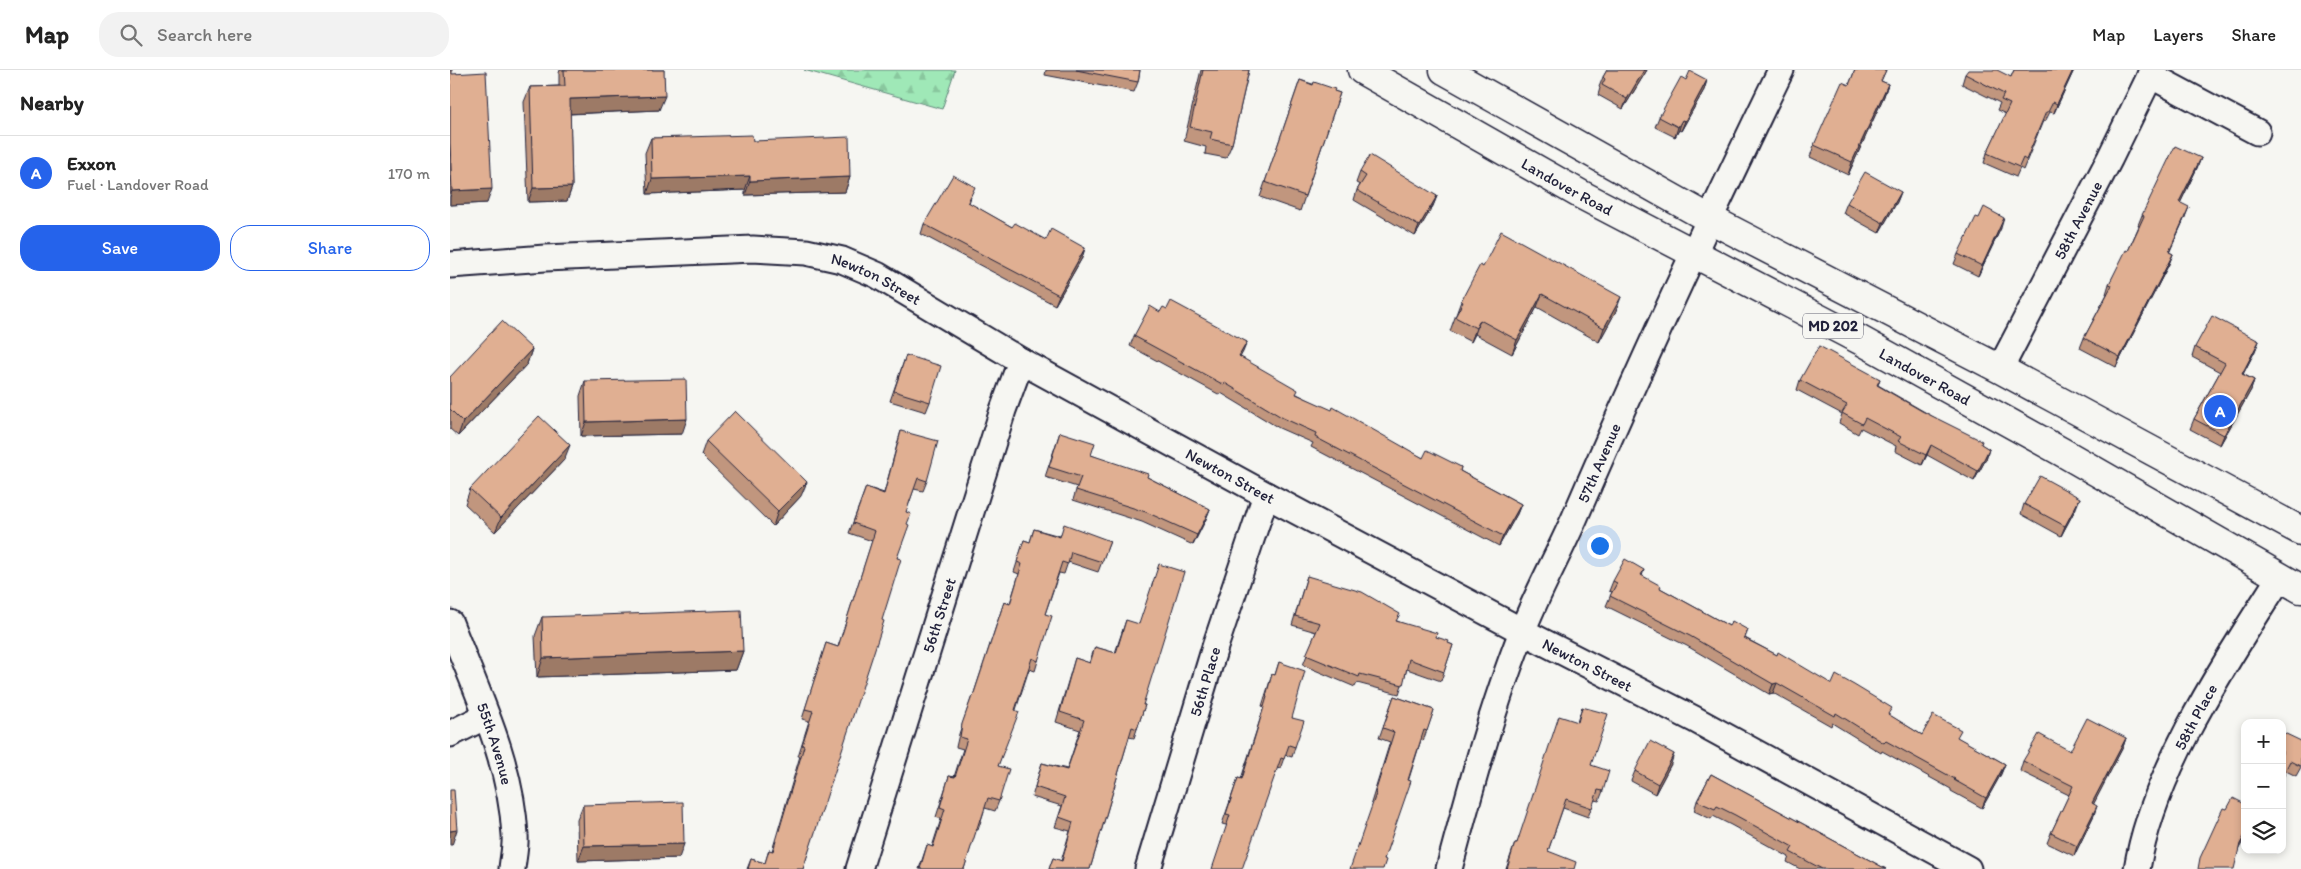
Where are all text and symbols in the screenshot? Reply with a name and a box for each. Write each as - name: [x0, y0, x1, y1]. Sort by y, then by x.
- search box: [99, 12, 449, 57]
- text: Map: [25, 20, 69, 49]
- icon: search: [117, 21, 145, 49]
- text: Search here: [157, 23, 252, 46]
- text: Map: [2092, 24, 2125, 46]
- text: Layers: [2153, 24, 2203, 46]
- text: Share: [2231, 24, 2276, 46]
- text: Nearby: [20, 90, 84, 115]
- text: Exxon: [67, 152, 116, 175]
- street label: Landover Road: [1518, 154, 1616, 220]
- text: A: [31, 164, 41, 183]
- text: 170 m: [388, 164, 430, 183]
- text: Fuel · Landover Road: [67, 175, 209, 194]
- street label: 58th Avenue: [2050, 178, 2107, 263]
- button: Save: [20, 225, 220, 271]
- button: Share: [230, 225, 430, 271]
- street label: Newton Street: [829, 249, 924, 309]
- road number: MD 202: [1803, 314, 1863, 338]
- street label: Landover Road: [1876, 344, 1974, 410]
- pin: A: [2204, 392, 2236, 430]
- street label: 57th Avenue: [1573, 420, 1625, 506]
- street label: Newton Street: [1182, 444, 1278, 508]
- your location: [1587, 533, 1613, 559]
- street label: 56th Street: [918, 576, 960, 655]
- street label: Newton Street: [1539, 634, 1636, 696]
- street label: 56th Place: [1186, 644, 1225, 719]
- street label: 58th Place: [2170, 680, 2221, 753]
- street label: 55th Avenue: [473, 700, 517, 787]
- map controls: [2241, 719, 2286, 854]
- button: +: [2241, 719, 2286, 764]
- button: −: [2241, 764, 2286, 809]
- button: layers: [2241, 809, 2286, 854]

